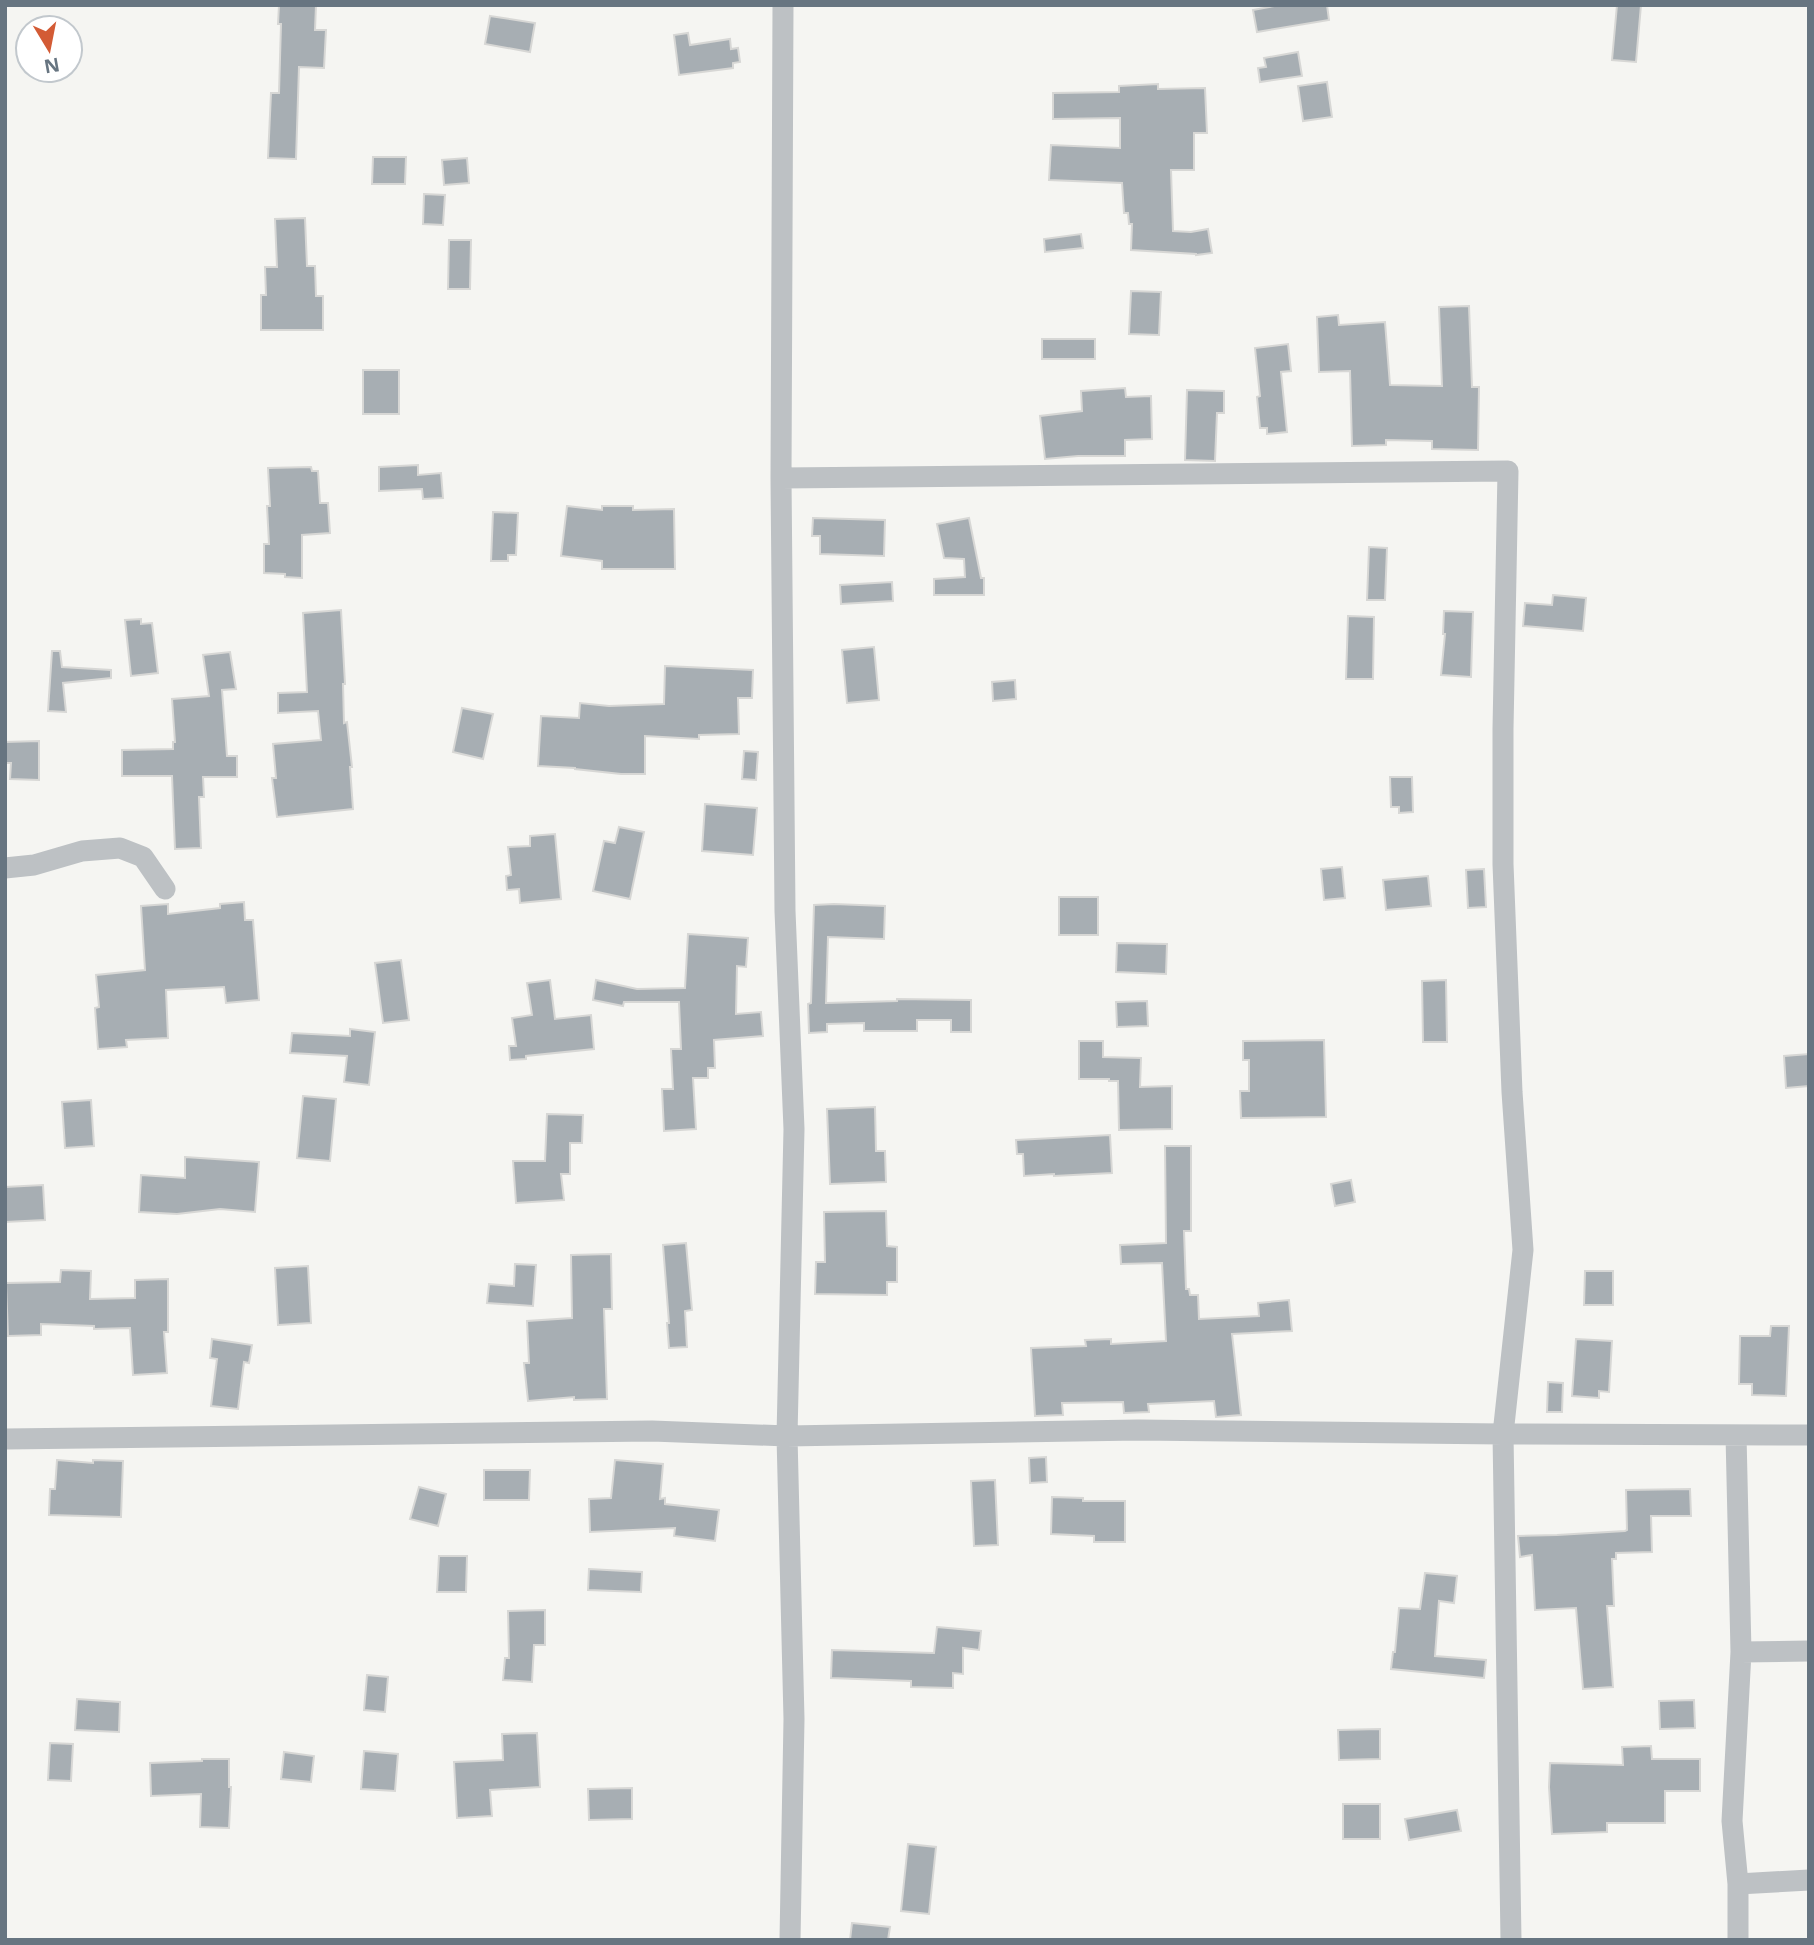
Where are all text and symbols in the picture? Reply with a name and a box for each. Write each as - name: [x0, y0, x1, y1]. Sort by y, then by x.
- north arrow: [14, 14, 84, 84]
- text: N: [42, 52, 62, 80]

